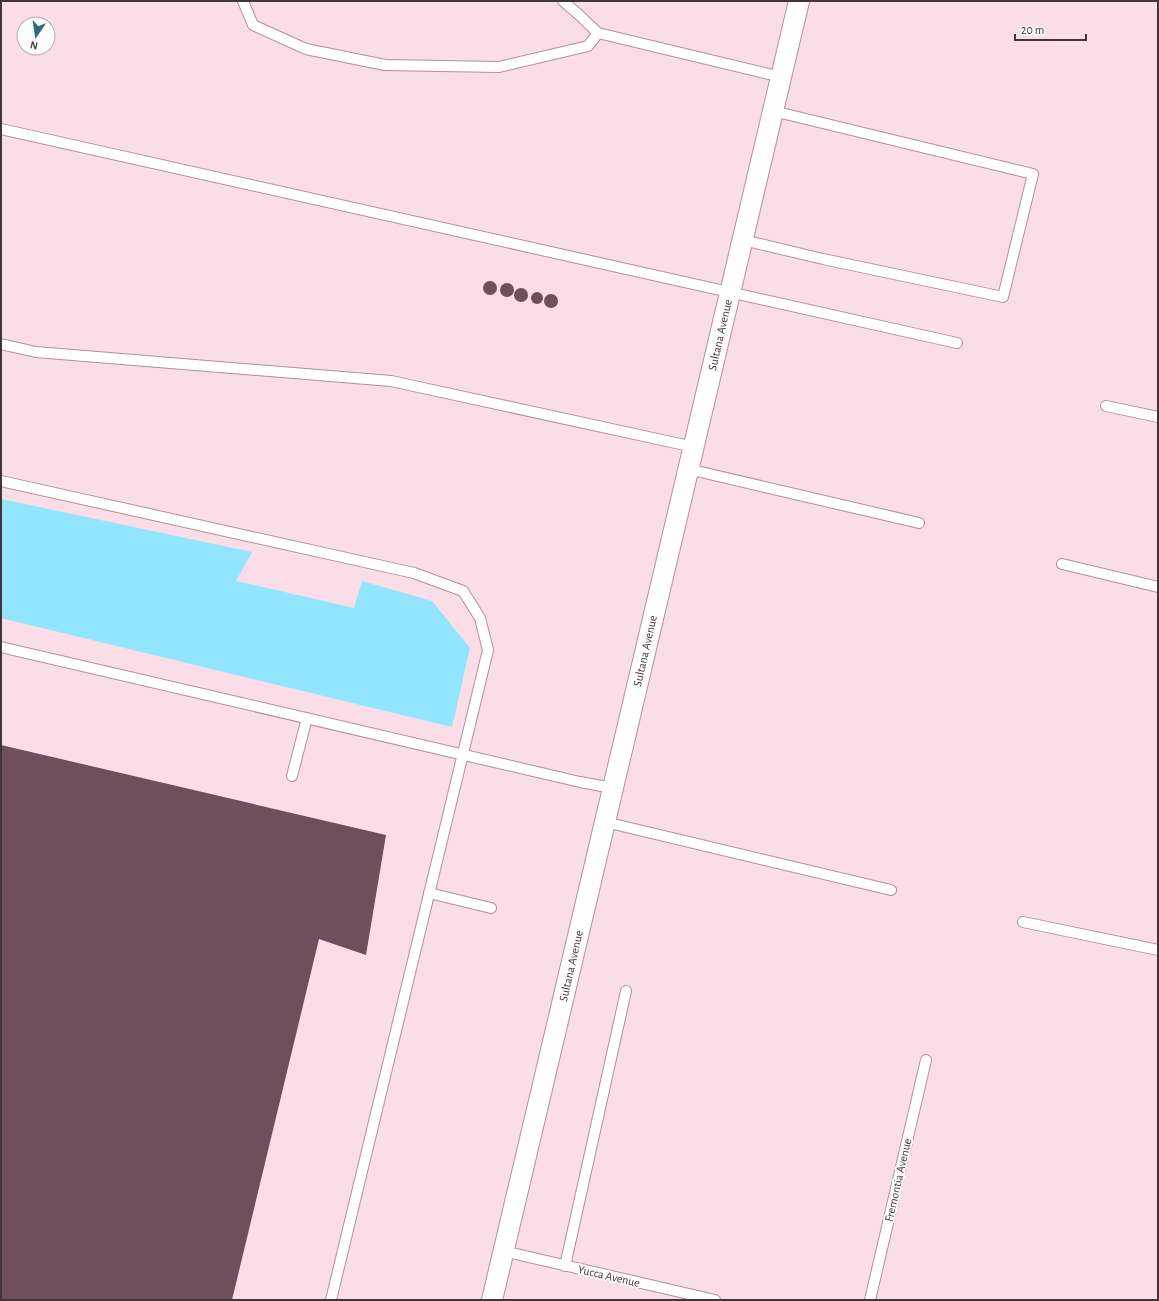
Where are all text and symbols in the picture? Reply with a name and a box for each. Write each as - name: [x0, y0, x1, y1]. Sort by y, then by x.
- north arrow: [16, 16, 56, 56]
- scale bar: [1015, 16, 1086, 42]
- text: 20 m: [1021, 24, 1044, 36]
- text: N: [29, 39, 39, 51]
- street label: Sultana Avenue: [706, 298, 734, 372]
- street label: Sultana Avenue: [631, 614, 659, 688]
- street label: Sultana Avenue: [557, 929, 585, 1003]
- street label: Fremontia Avenue: [883, 1137, 913, 1223]
- street label: Yucca Avenue: [577, 1263, 641, 1289]

